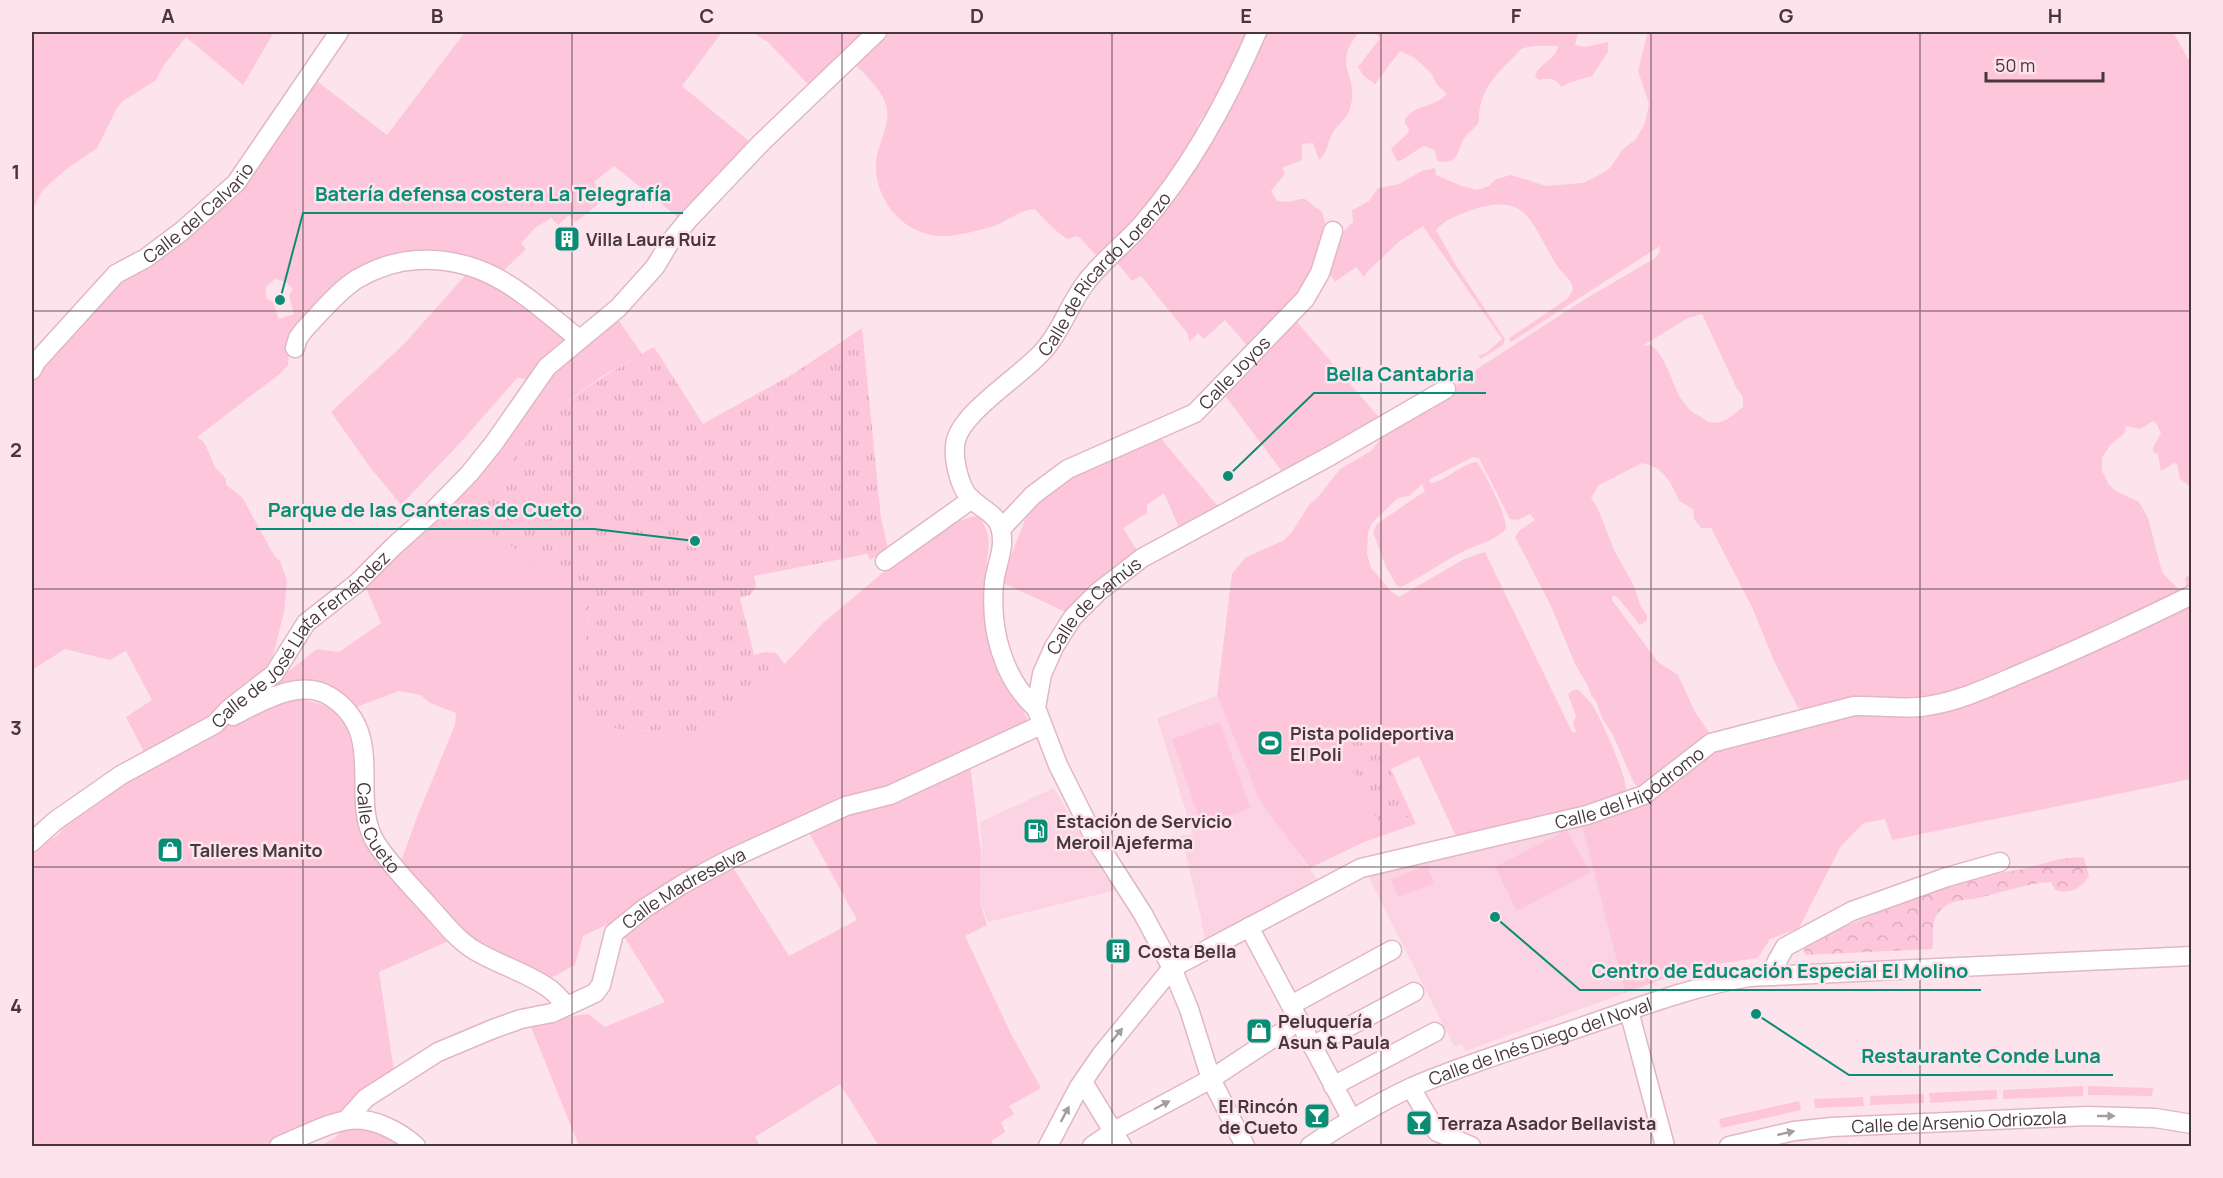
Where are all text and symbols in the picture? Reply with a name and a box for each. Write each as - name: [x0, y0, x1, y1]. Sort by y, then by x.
- text: A: [161, 2, 175, 29]
- text: B: [431, 2, 444, 29]
- text: C: [700, 2, 714, 29]
- text: D: [970, 2, 984, 29]
- text: E: [1240, 2, 1252, 29]
- text: F: [1511, 2, 1522, 29]
- text: G: [1779, 2, 1794, 29]
- text: H: [2048, 2, 2062, 29]
- scale bar: [1986, 45, 2103, 83]
- text: 50 m: [1995, 53, 2035, 77]
- text: 1: [12, 158, 20, 185]
- street label: Calle del Calvario: [137, 158, 259, 269]
- callout: Batería defensa costera La Telegrafía: [303, 175, 683, 213]
- text: Batería defensa costera La Telegrafía: [315, 180, 671, 207]
- street label: Calle de Ricardo Lorenzo: [1032, 187, 1176, 361]
- building icon: Villa Laura Ruiz: [552, 224, 582, 254]
- place label: Villa Laura Ruiz: [586, 227, 716, 251]
- street label: Calle Joyos: [1193, 331, 1275, 414]
- callout: Bella Cantabria: [1314, 355, 1486, 393]
- text: Bella Cantabria: [1326, 360, 1474, 387]
- text: 2: [10, 436, 22, 463]
- callout: Parque de las Canteras de Cueto: [256, 491, 594, 529]
- text: Parque de las Canteras de Cueto: [268, 496, 582, 523]
- street label: Calle de José Llata Fernández: [206, 545, 395, 733]
- street label: Calle de Camús: [1040, 551, 1146, 659]
- text: 3: [10, 714, 22, 741]
- place label: Pista polideportiva El Poli: [1290, 721, 1454, 766]
- sports icon: Pista polideportiva El Poli: [1255, 728, 1285, 758]
- street label: Calle del Hipódromo: [1552, 741, 1709, 834]
- street label: Calle Cueto: [352, 782, 406, 878]
- place label: Estación de Servicio Meroil Ajeferma: [1056, 809, 1232, 854]
- fuel station icon: Estación de Servicio Meroil Ajeferma: [1021, 816, 1051, 846]
- shop icon: Talleres Manito: [155, 835, 185, 865]
- place label: Talleres Manito: [190, 838, 323, 862]
- street label: Calle Madreselva: [616, 842, 749, 934]
- building icon: Costa Bella: [1103, 936, 1133, 966]
- place label: Costa Bella: [1138, 939, 1236, 963]
- callout: Centro de Educación Especial El Molino: [1580, 952, 1981, 990]
- text: Centro de Educación Especial El Molino: [1592, 957, 1968, 984]
- street label: Calle de Inés Diego del Noval: [1425, 991, 1655, 1091]
- text: 4: [10, 992, 22, 1019]
- place label: Peluquería Asun & Paula: [1278, 1009, 1390, 1054]
- shop icon: Peluquería Asun & Paula: [1244, 1016, 1274, 1046]
- one-way arrow: [1111, 1027, 1124, 1043]
- callout: Restaurante Conde Luna: [1849, 1037, 2113, 1075]
- text: Restaurante Conde Luna: [1861, 1042, 2101, 1069]
- place label: El Rincón de Cueto: [1218, 1094, 1298, 1139]
- one-way arrow: [1154, 1100, 1171, 1110]
- bar icon: El Rincón de Cueto: [1302, 1101, 1332, 1131]
- street label: Calle de Arsenio Odriozola: [1851, 1105, 2067, 1138]
- one-way arrow: [1060, 1106, 1070, 1123]
- bar icon: Terraza Asador Bellavista: [1404, 1108, 1434, 1138]
- place label: Terraza Asador Bellavista: [1438, 1111, 1656, 1135]
- one-way arrow: [2097, 1111, 2116, 1121]
- one-way arrow: [1777, 1127, 1795, 1137]

